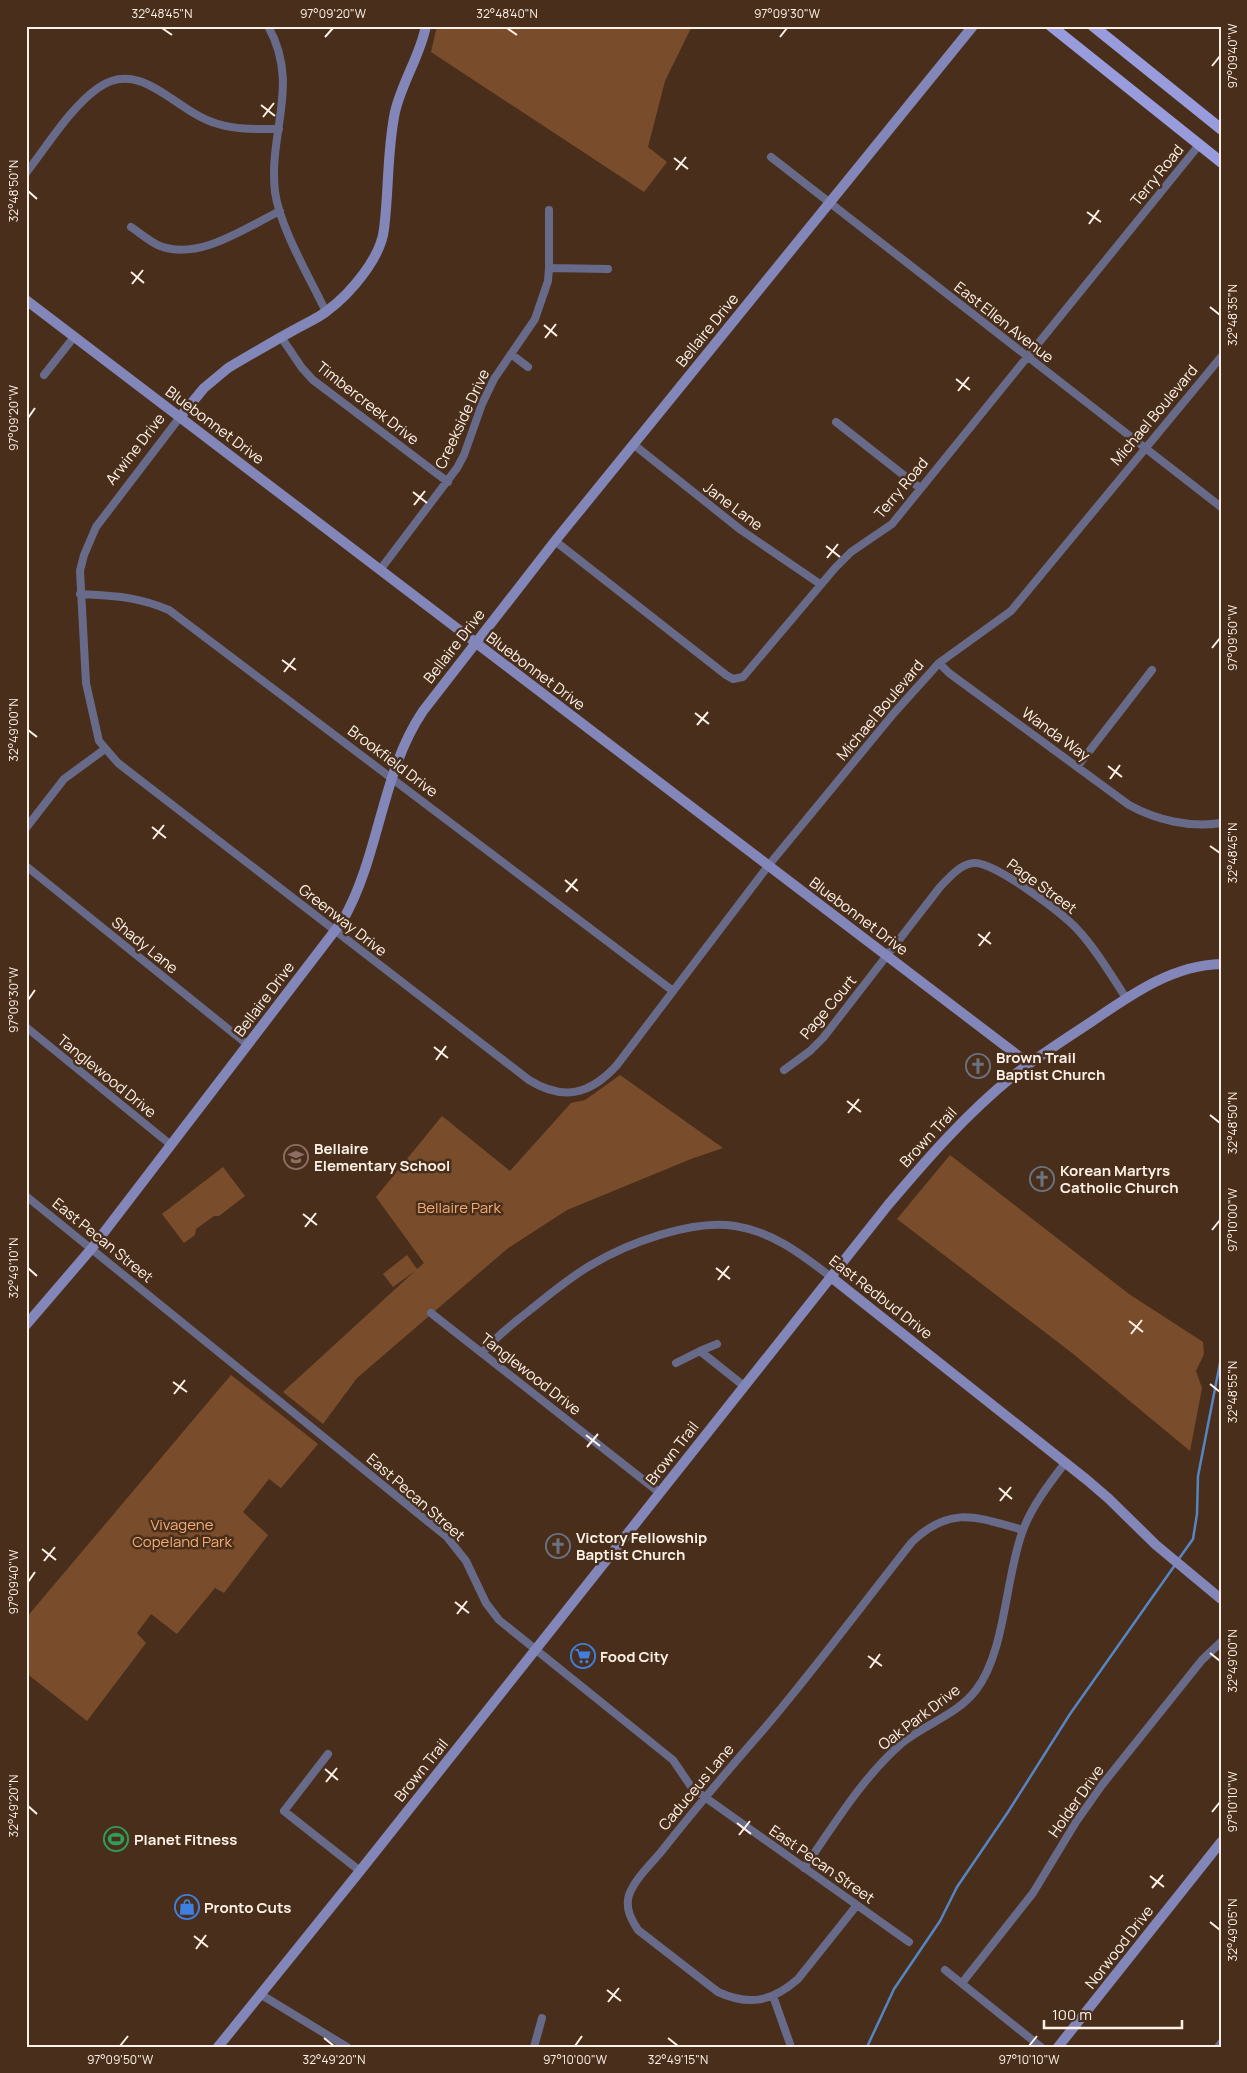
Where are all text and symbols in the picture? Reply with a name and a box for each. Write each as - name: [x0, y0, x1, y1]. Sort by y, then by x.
- text: 32°48'45"N: [132, 5, 192, 22]
- text: 97°09'20"W: [300, 5, 367, 22]
- text: 32°48'40"N: [476, 5, 538, 22]
- text: 97°09'30"W: [754, 5, 821, 22]
- text: 97°09'40"W: [1224, 23, 1241, 88]
- street label: Terry Road: [1126, 140, 1188, 210]
- text: 32°48'50"N: [5, 160, 22, 222]
- street label: East Ellen Avenue: [950, 276, 1058, 368]
- text: 32°48'35"N: [1224, 284, 1241, 346]
- street label: Bellaire Drive: [671, 289, 743, 371]
- street label: Timbercreek Drive: [312, 356, 424, 450]
- street label: Michael Boulevard: [1106, 360, 1202, 470]
- street label: Creekside Drive: [430, 365, 494, 472]
- street label: Bluebonnet Drive: [161, 381, 269, 469]
- text: 97°09'20"W: [5, 384, 22, 451]
- street label: Arwine Drive: [100, 409, 170, 489]
- street label: Terry Road: [869, 453, 933, 523]
- street label: Jane Lane: [699, 477, 767, 535]
- street label: Bellaire Drive: [418, 604, 490, 687]
- text: 97°09'50"W: [1224, 604, 1241, 671]
- street label: Bluebonnet Drive: [482, 627, 590, 715]
- street label: Michael Boulevard: [832, 655, 928, 765]
- text: 32°49'00"N: [5, 698, 22, 762]
- street label: Wanda Way: [1017, 702, 1095, 766]
- street label: Brookfield Drive: [344, 720, 443, 802]
- text: 32°48'45"N: [1224, 823, 1241, 883]
- street label: Page Street: [1003, 853, 1081, 919]
- street label: Bluebonnet Drive: [805, 872, 913, 960]
- street label: Greenway Drive: [294, 879, 392, 961]
- street label: Shady Lane: [107, 912, 183, 978]
- street label: Bellaire Drive: [229, 957, 299, 1041]
- text: 97°09'30"W: [5, 966, 22, 1033]
- street label: Page Court: [795, 971, 861, 1043]
- street label: Tanglewood Drive: [53, 1029, 161, 1123]
- place label: Brown Trail Baptist Church: [996, 1047, 1105, 1085]
- church icon: Brown Trail Baptist Church: [965, 1053, 991, 1079]
- text: 32°48'50"N: [1224, 1092, 1241, 1154]
- street label: Brown Trail: [895, 1102, 961, 1172]
- place label: Bellaire Elementary School: [314, 1138, 450, 1176]
- school or university icon: Bellaire Elementary School: [283, 1144, 309, 1170]
- place label: Korean Martyrs Catholic Church: [1060, 1160, 1179, 1198]
- church icon: Korean Martyrs Catholic Church: [1029, 1166, 1055, 1192]
- text: 97°10'00"W: [1224, 1187, 1241, 1252]
- street label: East Pecan Street: [48, 1193, 158, 1287]
- park label: Bellaire Park: [417, 1197, 501, 1218]
- text: 32°49'10"N: [5, 1238, 22, 1298]
- street label: East Redbud Drive: [825, 1250, 937, 1344]
- street label: Tanglewood Drive: [477, 1328, 586, 1420]
- text: 32°48'55"N: [1224, 1361, 1241, 1423]
- street label: Brown Trail: [641, 1417, 703, 1489]
- street label: East Pecan Street: [362, 1448, 470, 1546]
- park label: Vivagene Copeland Park: [132, 1514, 232, 1552]
- place label: Victory Fellowship Baptist Church: [576, 1527, 707, 1565]
- church icon: Victory Fellowship Baptist Church: [545, 1533, 571, 1559]
- text: 97°09'40"W: [5, 1549, 22, 1614]
- text: 32°49'00"N: [1224, 1629, 1241, 1693]
- supermarket icon: Food City: [570, 1643, 596, 1669]
- place label: Food City: [600, 1646, 669, 1667]
- street label: Oak Park Drive: [874, 1679, 964, 1755]
- street label: Brown Trail: [389, 1734, 453, 1806]
- street label: Caduceus Lane: [654, 1739, 739, 1835]
- street label: Holder Drive: [1043, 1760, 1109, 1841]
- text: 97°10'10"W: [1224, 1771, 1241, 1833]
- text: 32°49'20"N: [5, 1775, 22, 1837]
- street label: East Pecan Street: [765, 1820, 879, 1908]
- sports icon: Planet Fitness: [103, 1826, 129, 1852]
- place label: Planet Fitness: [134, 1829, 237, 1850]
- shop icon: Pronto Cuts: [174, 1894, 200, 1920]
- place label: Pronto Cuts: [204, 1897, 292, 1918]
- text: 32°49'05"N: [1224, 1898, 1241, 1962]
- street label: Norwood Drive: [1080, 1901, 1158, 1993]
- scale bar: [1044, 1998, 1182, 2030]
- text: 100 m: [1052, 2004, 1092, 2025]
- text: 97°09'50"W: [87, 2051, 154, 2068]
- text: 32°49'20"N: [303, 2051, 365, 2068]
- text: 97°10'00"W: [543, 2051, 608, 2068]
- text: 32°49'15"N: [648, 2051, 708, 2068]
- text: 97°10'10"W: [998, 2051, 1060, 2068]

